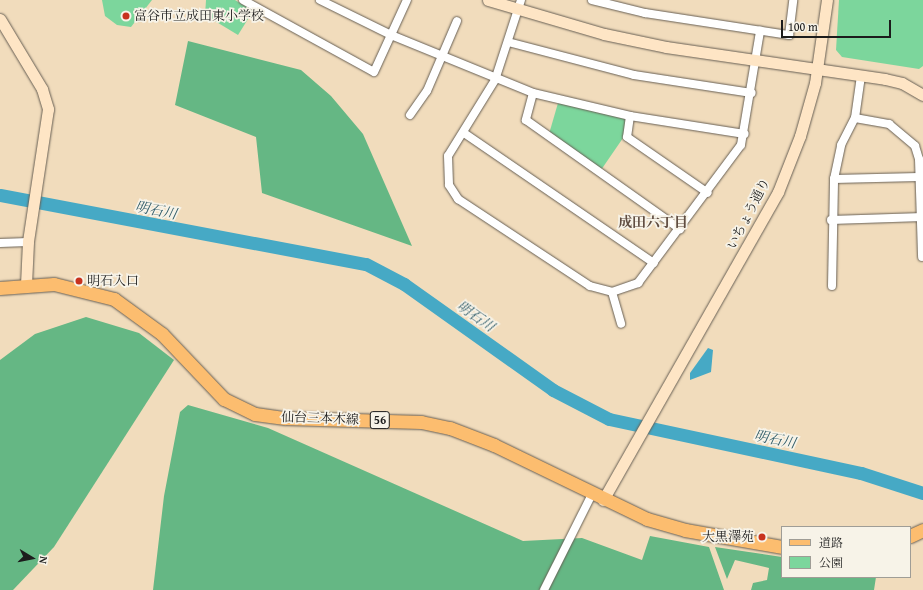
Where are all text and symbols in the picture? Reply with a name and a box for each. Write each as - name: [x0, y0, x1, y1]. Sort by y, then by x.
- place label: 富谷市立成田東小学校: [134, 8, 264, 24]
- marker: 富谷市立成田東小学校: [121, 11, 131, 21]
- scale bar: [783, 12, 893, 38]
- text: 100 m: [788, 18, 818, 35]
- street label: いちょう通り: [724, 176, 774, 252]
- water label: 明石川: [134, 198, 178, 222]
- district label: 成田六丁目: [618, 214, 688, 230]
- place label: 明石入口: [87, 273, 139, 289]
- marker: 明石入口: [74, 276, 84, 286]
- water label: 明石川: [454, 297, 498, 335]
- street label: 仙台三本木線: [281, 410, 359, 428]
- road number: 56: [369, 410, 391, 430]
- water label: 明石川: [753, 427, 797, 451]
- legend: [781, 526, 911, 578]
- place label: 大黒澤苑: [702, 529, 754, 545]
- marker: 大黒澤苑: [757, 532, 767, 542]
- text: 道路: [819, 534, 843, 551]
- north arrow: [12, 538, 52, 578]
- text: 公園: [819, 554, 843, 571]
- text: N: [35, 555, 52, 565]

